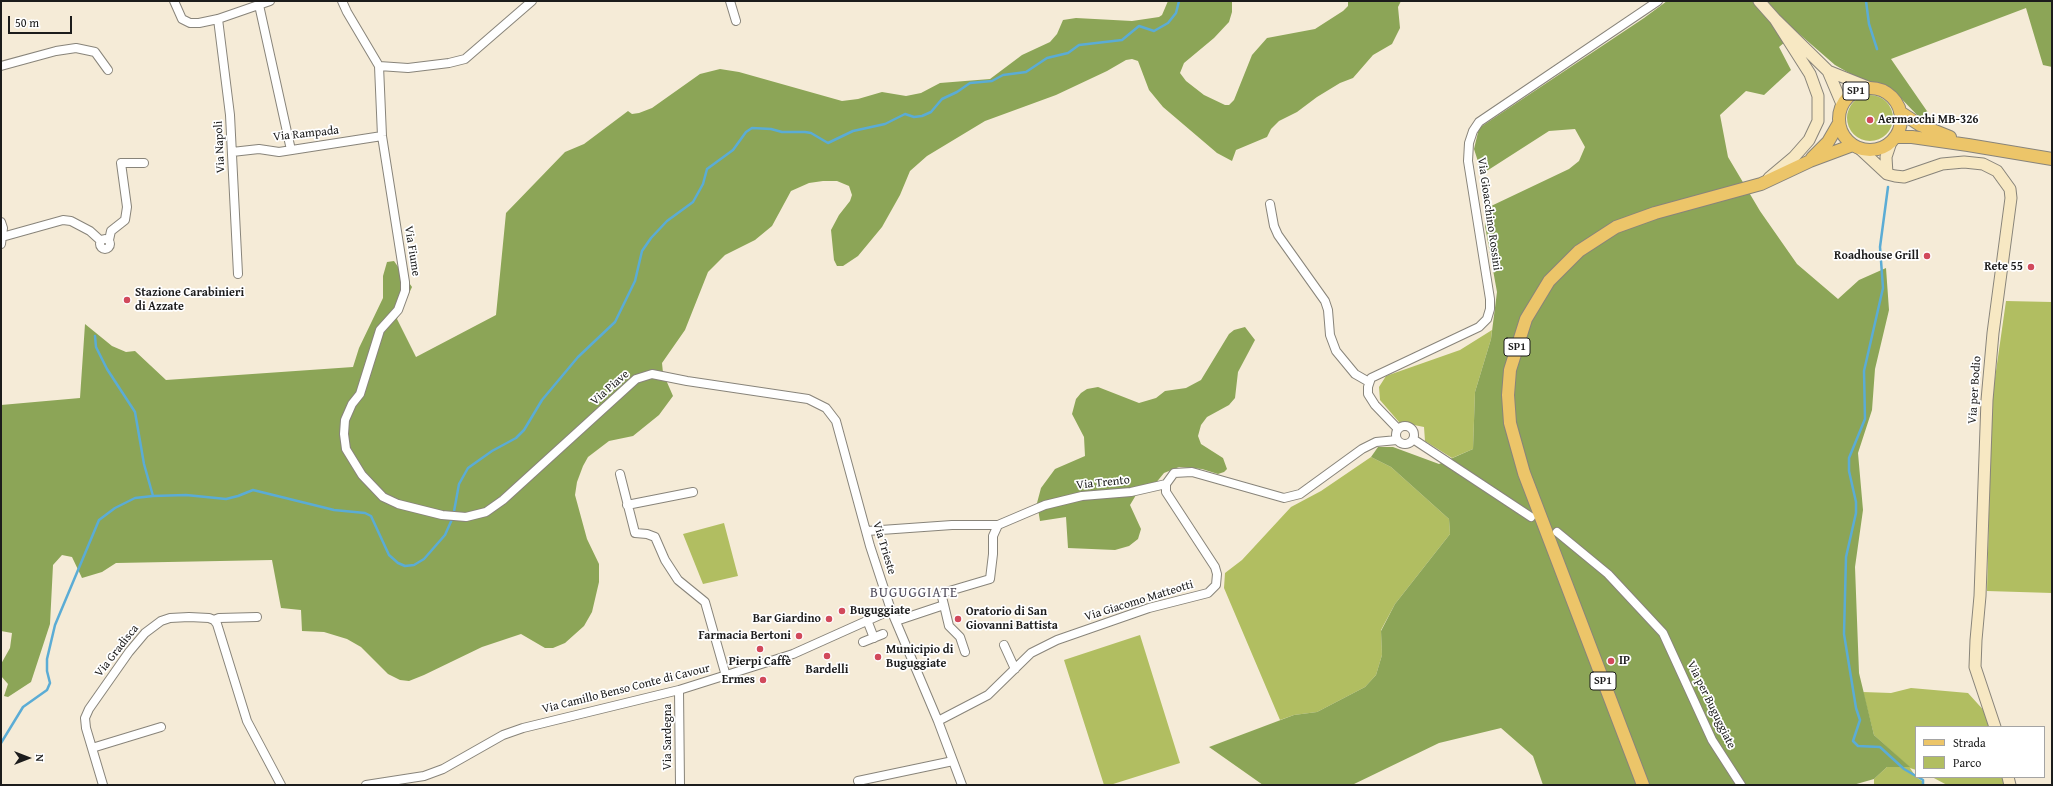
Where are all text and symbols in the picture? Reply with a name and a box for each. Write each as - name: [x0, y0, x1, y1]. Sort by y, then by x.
- scale bar: [10, 8, 74, 34]
- text: 50 m: [15, 14, 39, 31]
- road number: SP1: [1843, 82, 1869, 100]
- place label: Aermacchi MB-326: [1878, 113, 1979, 127]
- marker: Aermacchi MB-326: [1865, 115, 1875, 125]
- street label: Via Napoli: [211, 120, 229, 174]
- street label: Via Rampada: [272, 123, 340, 145]
- street label: Via Gioacchino Rossini: [1474, 157, 1504, 271]
- street label: Via Fiume: [401, 225, 423, 277]
- place label: Roadhouse Grill: [1834, 249, 1919, 263]
- marker: Roadhouse Grill: [1922, 251, 1932, 261]
- place label: Rete 55: [1984, 260, 2023, 274]
- marker: Rete 55: [2026, 262, 2036, 272]
- place label: Stazione Carabinieri di Azzate: [135, 286, 244, 314]
- marker: Stazione Carabinieri di Azzate: [122, 295, 132, 305]
- road number: SP1: [1504, 338, 1530, 356]
- street label: Via per Bodio: [1965, 356, 1985, 424]
- street label: Via Piave: [588, 367, 632, 409]
- street label: Via Trento: [1076, 473, 1130, 493]
- street label: Via Trieste: [869, 520, 899, 576]
- street label: Via Giacomo Matteotti: [1083, 578, 1195, 624]
- district label: BUGUGGIATE: [870, 585, 958, 601]
- place label: Buguggiate: [850, 604, 910, 618]
- place label: Oratorio di San Giovanni Battista: [966, 605, 1058, 633]
- marker: Buguggiate: [837, 606, 847, 616]
- place label: Bar Giardino: [753, 612, 821, 626]
- marker: Bar Giardino: [824, 614, 834, 624]
- marker: Oratorio di San Giovanni Battista: [953, 614, 963, 624]
- street label: Via Gradisca: [92, 622, 142, 680]
- place label: Farmacia Bertoni: [699, 629, 791, 643]
- marker: Farmacia Bertoni: [794, 631, 804, 641]
- place label: Municipio di Buguggiate: [886, 643, 953, 671]
- marker: Pierpi Caffè: [755, 644, 765, 654]
- marker: Bardelli: [822, 651, 832, 661]
- marker: Municipio di Buguggiate: [873, 652, 883, 662]
- place label: IP: [1619, 654, 1630, 668]
- place label: Pierpi Caffè: [729, 655, 791, 669]
- marker: IP: [1606, 656, 1616, 666]
- street label: Via per Buguggiate: [1684, 659, 1738, 751]
- street label: Via Camillo Benso Conte di Cavour: [540, 661, 712, 717]
- place label: Bardelli: [806, 663, 848, 677]
- road number: SP1: [1590, 672, 1616, 690]
- place label: Ermes: [722, 673, 755, 687]
- marker: Ermes: [758, 675, 768, 685]
- street label: Via Sardegna: [661, 704, 675, 770]
- legend: [1915, 726, 2045, 778]
- text: Strada: [1953, 734, 1986, 751]
- north arrow: [8, 738, 48, 778]
- text: N: [32, 754, 48, 762]
- text: Parco: [1953, 754, 1981, 771]

